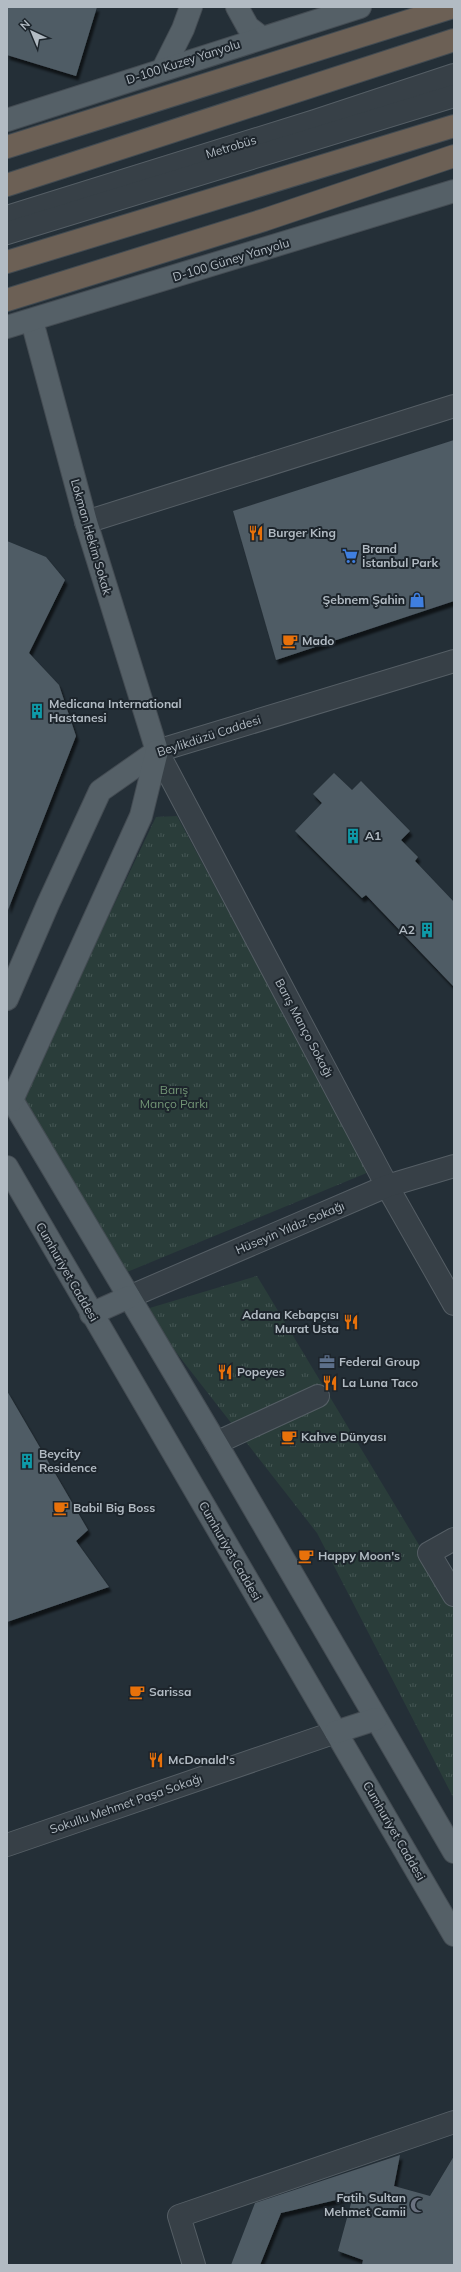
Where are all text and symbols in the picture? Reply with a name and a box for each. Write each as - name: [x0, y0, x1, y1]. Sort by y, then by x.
- north arrow: [12, 12, 52, 52]
- text: N: [17, 17, 33, 33]
- street label: D-100 Kuzey Yanyolu: [124, 36, 242, 87]
- street label: Metrobüs: [204, 132, 258, 161]
- street label: D-100 Güney Yanyolu: [171, 235, 291, 284]
- street label: Lokman Hekim Sokak: [68, 477, 115, 597]
- restaurant icon: Burger King: [247, 524, 265, 542]
- place label: Burger King: [268, 525, 336, 540]
- place label: Brand İstanbul Park: [362, 541, 438, 570]
- supermarket icon: Brand İstanbul Park: [341, 547, 359, 565]
- shop icon: Şebnem Şahin: [408, 591, 426, 609]
- place label: Şebnem Şahin: [323, 592, 405, 607]
- cafe icon: Mado: [281, 632, 299, 650]
- place label: Mado: [302, 633, 334, 648]
- place label: Medicana International Hastanesi: [49, 696, 182, 725]
- building icon: Medicana International Hastanesi: [28, 702, 46, 720]
- street label: Beylikdüzü Caddesi: [155, 712, 263, 759]
- building icon: A1: [344, 827, 362, 845]
- place label: A1: [365, 828, 381, 843]
- building icon: A2: [418, 921, 436, 939]
- place label: A2: [399, 922, 415, 937]
- street label: Barış Manço Sokağı: [272, 976, 337, 1080]
- park label: Barış Manço Parkı: [140, 1082, 208, 1111]
- street label: Hüseyin Yıldız Sokağı: [233, 1198, 347, 1257]
- street label: Cumhuriyet Caddesi: [33, 1220, 102, 1324]
- place label: Adana Kebapçısı Murat Usta: [242, 1307, 339, 1336]
- restaurant icon: Adana Kebapçısı Murat Usta: [342, 1313, 360, 1331]
- office icon: Federal Group: [318, 1353, 336, 1371]
- place label: Federal Group: [339, 1354, 420, 1369]
- restaurant icon: Popeyes: [216, 1363, 234, 1381]
- place label: Popeyes: [237, 1364, 285, 1379]
- restaurant icon: La Luna Taco: [321, 1374, 339, 1392]
- place label: La Luna Taco: [342, 1375, 418, 1390]
- cafe icon: Kahve Dünyası: [280, 1428, 298, 1446]
- place label: Kahve Dünyası: [301, 1429, 386, 1444]
- place label: Beycity Residence: [39, 1446, 97, 1475]
- building icon: Beycity Residence: [18, 1452, 36, 1470]
- cafe icon: Babil Big Boss: [52, 1499, 70, 1517]
- street label: Cumhuriyet Caddesi: [196, 1499, 265, 1603]
- place label: Babil Big Boss: [73, 1500, 155, 1515]
- cafe icon: Happy Moon's: [297, 1547, 315, 1565]
- place label: Happy Moon's: [318, 1548, 400, 1563]
- cafe icon: Sarissa: [128, 1683, 146, 1701]
- place label: Sarissa: [149, 1684, 192, 1699]
- restaurant icon: McDonald's: [147, 1751, 165, 1769]
- place label: McDonald's: [168, 1752, 235, 1767]
- street label: Sokullu Mehmet Paşa Sokağı: [48, 1770, 204, 1837]
- street label: Cumhuriyet Caddesi: [360, 1779, 429, 1883]
- place label: Fatih Sultan Mehmet Camii: [324, 2190, 406, 2219]
- mosque icon: Fatih Sultan Mehmet Camii: [409, 2196, 427, 2214]

